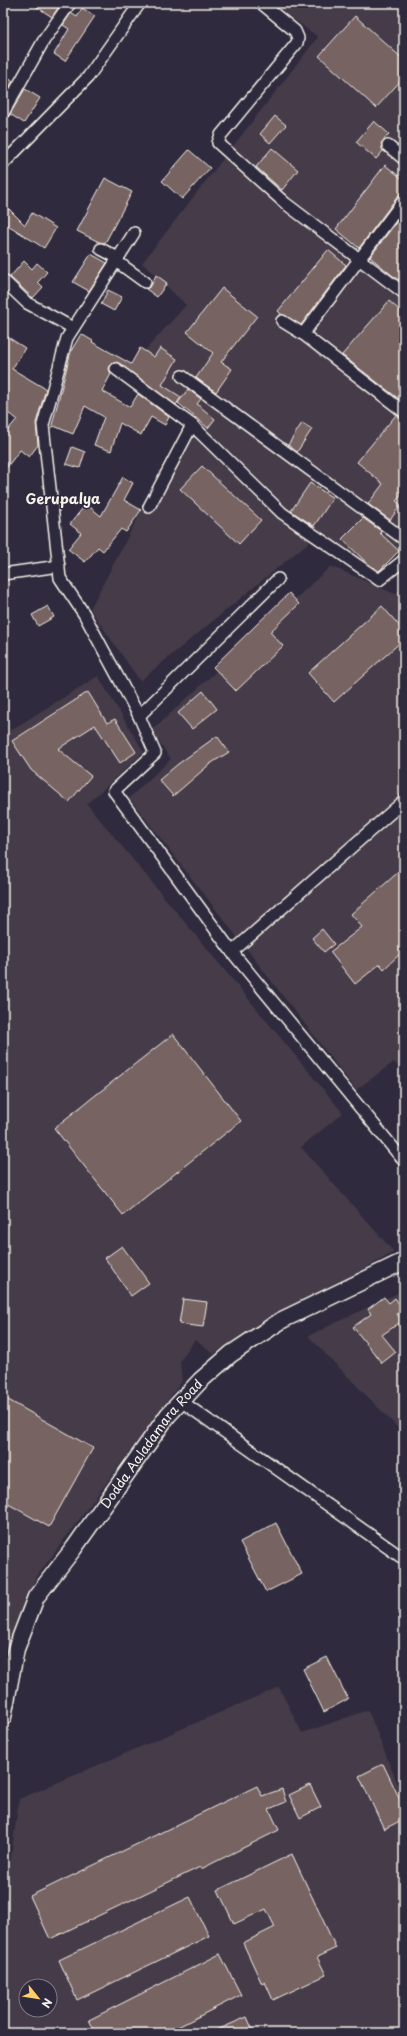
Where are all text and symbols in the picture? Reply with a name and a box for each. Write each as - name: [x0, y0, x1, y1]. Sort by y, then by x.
- district label: Gerupalya: [25, 488, 101, 509]
- street label: Dodda Aaladamara Road: [95, 1374, 206, 1512]
- north arrow: [18, 1978, 58, 2018]
- text: N: [37, 1995, 57, 2012]

